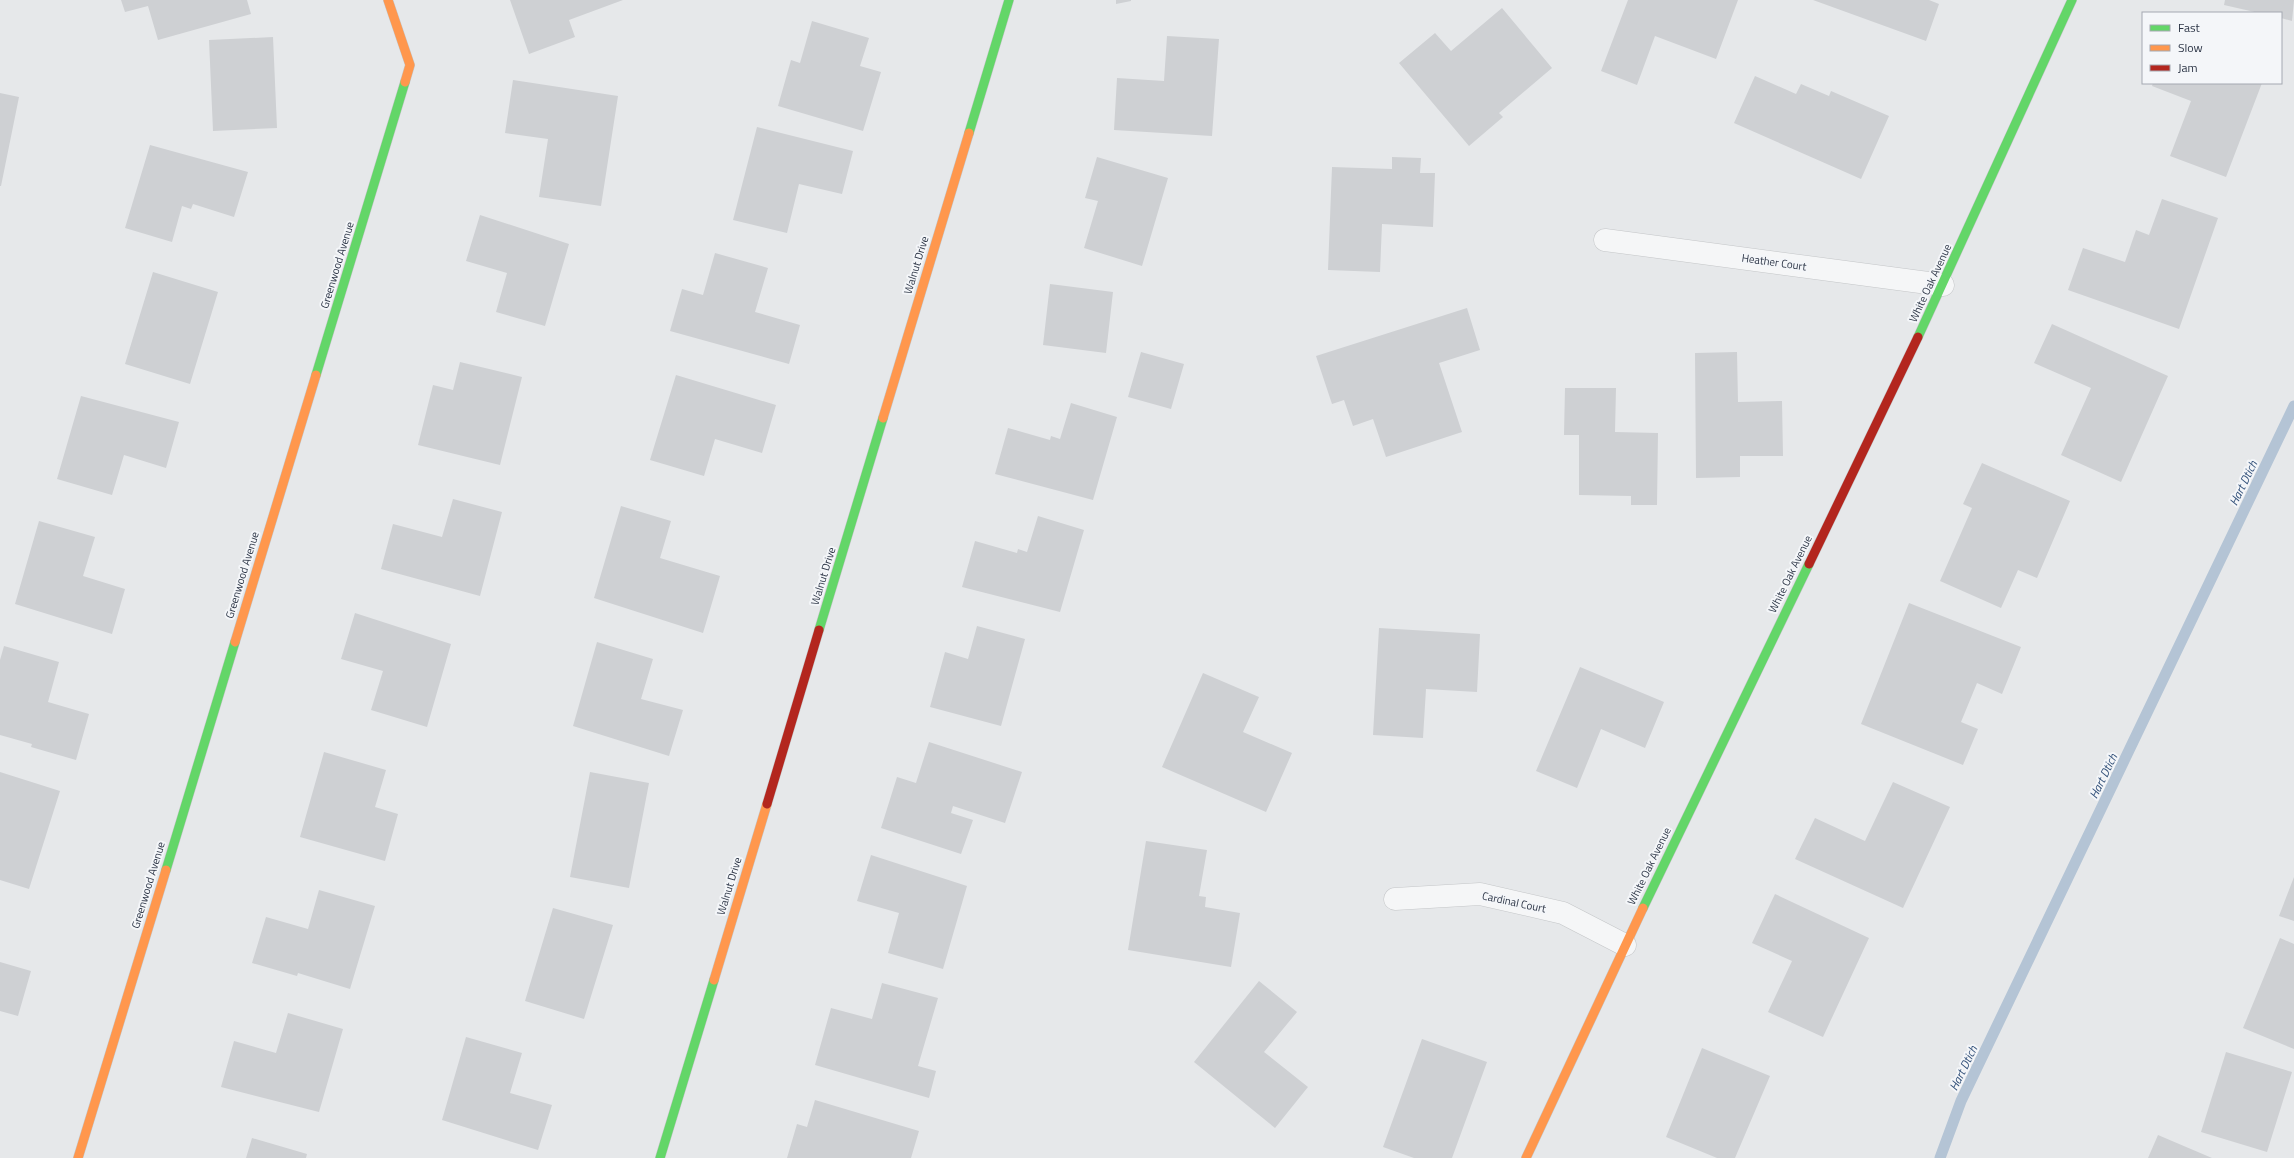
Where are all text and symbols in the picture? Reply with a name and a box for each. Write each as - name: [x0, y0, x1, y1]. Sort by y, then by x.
- legend: [2142, 12, 2282, 84]
- text: Fast: [2178, 18, 2201, 37]
- text: Slow: [2178, 38, 2203, 57]
- text: Jam: [2178, 58, 2198, 77]
- street label: Greenwood Avenue: [316, 219, 358, 310]
- street label: Walnut Drive: [900, 234, 933, 296]
- street label: White Oak Avenue: [1905, 241, 1955, 325]
- street label: Heather Court: [1741, 250, 1808, 274]
- water label: Hart Dtich: [2224, 456, 2263, 509]
- street label: Greenwood Avenue: [221, 529, 263, 620]
- street label: White Oak Avenue: [1764, 532, 1816, 616]
- street label: Walnut Drive: [807, 545, 840, 607]
- water label: Hart Dtich: [2084, 749, 2123, 802]
- street label: White Oak Avenue: [1623, 824, 1675, 908]
- street label: Greenwood Avenue: [127, 839, 169, 930]
- street label: Walnut Drive: [713, 855, 746, 917]
- street label: Cardinal Court: [1481, 887, 1548, 917]
- water label: Hart Dtich: [1944, 1041, 1983, 1094]

